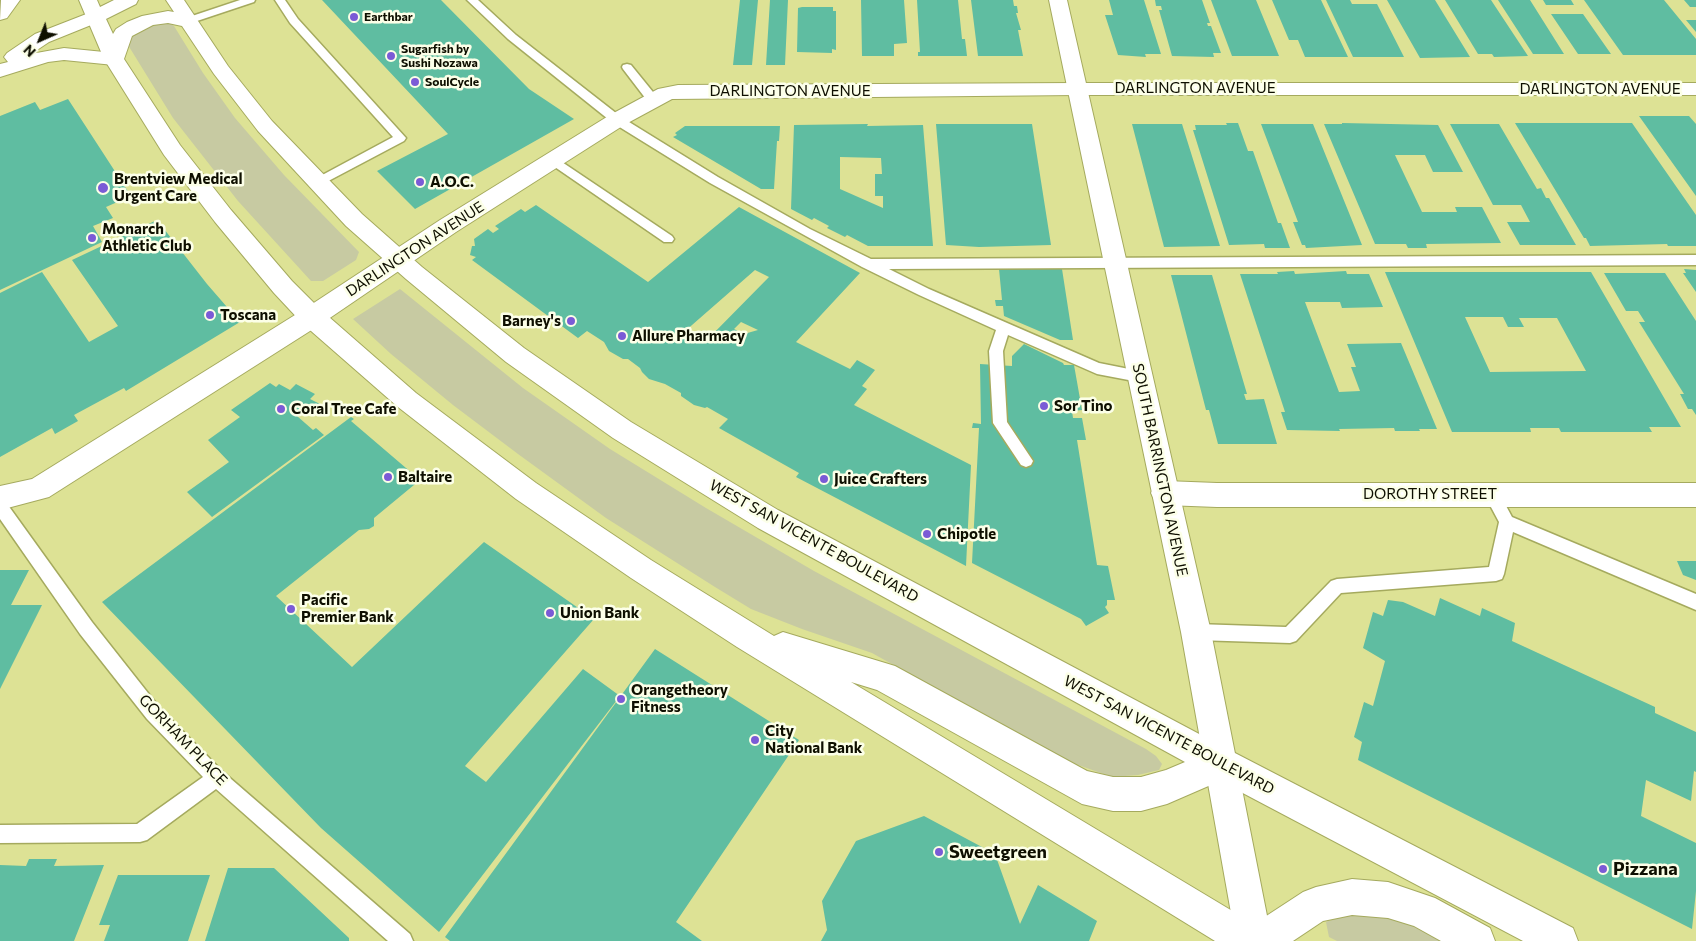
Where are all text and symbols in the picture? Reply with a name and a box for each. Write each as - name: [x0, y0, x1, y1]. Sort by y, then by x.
- place label: Earthbar: [364, 10, 413, 24]
- marker: Earthbar: [348, 11, 360, 23]
- north arrow: [15, 15, 65, 65]
- text: N: [20, 41, 39, 61]
- place label: Sugarfish by Sushi Nozawa: [401, 42, 478, 70]
- marker: Sugarfish by Sushi Nozawa: [385, 50, 397, 62]
- place label: SoulCycle: [425, 75, 479, 89]
- marker: SoulCycle: [409, 76, 421, 88]
- street label: DARLINGTON AVENUE: [1114, 79, 1276, 97]
- street label: DARLINGTON AVENUE: [1519, 80, 1681, 98]
- street label: DARLINGTON AVENUE: [709, 82, 871, 100]
- place label: Brentview Medical Urgent Care: [114, 170, 243, 205]
- place label: A.O.C.: [430, 173, 474, 191]
- marker: A.O.C.: [414, 176, 426, 188]
- marker: Brentview Medical Urgent Care: [96, 181, 110, 195]
- street label: DARLINGTON AVENUE: [343, 198, 487, 300]
- place label: Monarch Athletic Club: [102, 220, 192, 255]
- marker: Monarch Athletic Club: [86, 232, 98, 244]
- place label: Toscana: [220, 306, 276, 324]
- marker: Toscana: [204, 309, 216, 321]
- place label: Barney's: [502, 312, 561, 330]
- marker: Barney's: [565, 315, 577, 327]
- place label: Allure Pharmacy: [632, 327, 745, 345]
- marker: Allure Pharmacy: [616, 330, 628, 342]
- street label: SOUTH BARRINGTON AVENUE: [1129, 362, 1191, 578]
- place label: Sor Tino: [1054, 397, 1113, 415]
- place label: Coral Tree Cafe: [291, 400, 396, 418]
- marker: Sor Tino: [1038, 400, 1050, 412]
- marker: Coral Tree Cafe: [275, 403, 287, 415]
- place label: Baltaire: [398, 468, 452, 486]
- place label: Juice Crafters: [834, 470, 927, 488]
- marker: Baltaire: [382, 471, 394, 483]
- marker: Juice Crafters: [818, 473, 830, 485]
- street label: WEST SAN VICENTE BOULEVARD: [706, 476, 922, 606]
- street label: DOROTHY STREET: [1363, 485, 1497, 503]
- place label: Chipotle: [937, 525, 996, 543]
- marker: Chipotle: [921, 528, 933, 540]
- place label: Pacific Premier Bank: [301, 591, 394, 626]
- marker: Pacific Premier Bank: [285, 603, 297, 615]
- place label: Union Bank: [560, 604, 639, 622]
- marker: Union Bank: [544, 607, 556, 619]
- street label: WEST SAN VICENTE BOULEVARD: [1061, 672, 1277, 798]
- place label: Orangetheory Fitness: [631, 681, 728, 716]
- street label: GORHAM PLACE: [135, 691, 231, 789]
- marker: Orangetheory Fitness: [615, 693, 627, 705]
- place label: City National Bank: [765, 722, 862, 757]
- marker: City National Bank: [749, 734, 761, 746]
- place label: Sweetgreen: [949, 841, 1047, 863]
- marker: Sweetgreen: [933, 846, 945, 858]
- place label: Pizzana: [1613, 858, 1678, 880]
- marker: Pizzana: [1597, 863, 1609, 875]

